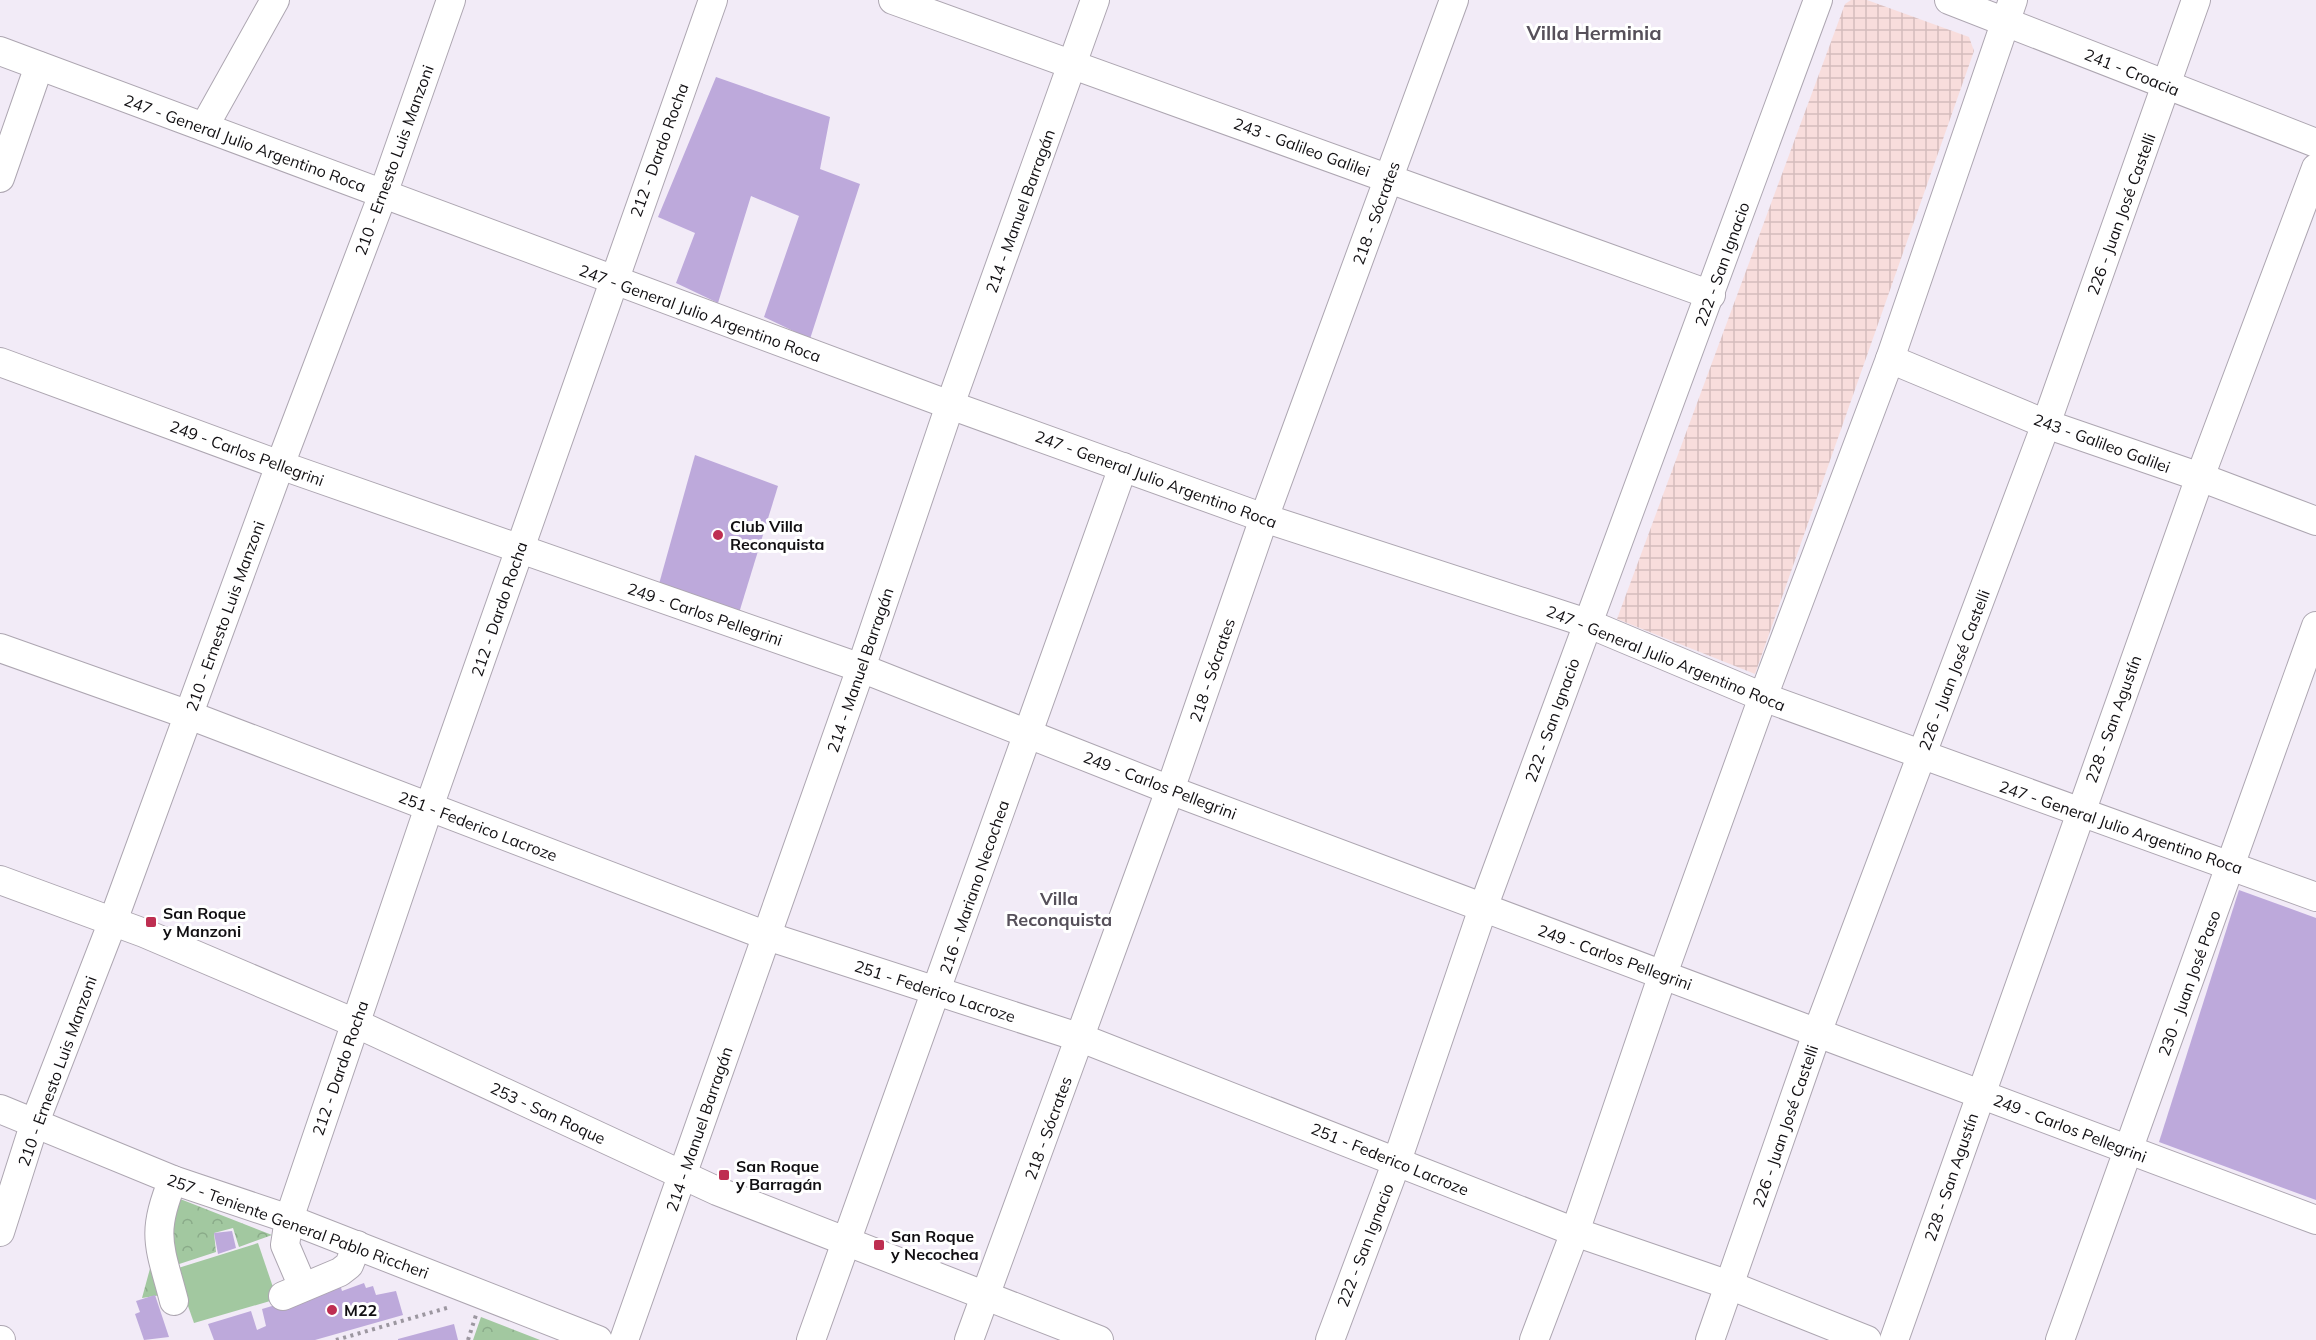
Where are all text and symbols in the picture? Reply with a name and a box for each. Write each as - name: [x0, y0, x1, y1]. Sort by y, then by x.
- district label: Villa Herminia: [1525, 20, 1662, 45]
- street label: 241 - Croacia: [2082, 44, 2182, 100]
- street label: 210 - Ernesto Luis Manzoni: [350, 62, 438, 258]
- street label: 212 - Dardo Rocha: [625, 80, 693, 220]
- street label: 247 - General Julio Argentino Roca: [121, 90, 369, 196]
- street label: 243 - Galileo Galilei: [1231, 113, 1373, 181]
- street label: 214 - Manuel Barragán: [981, 126, 1059, 296]
- street label: 226 - Juan José Castelli: [2082, 130, 2160, 298]
- street label: 218 - Sócrates: [1348, 159, 1404, 267]
- street label: 222 - San Ignacio: [1690, 199, 1754, 329]
- street label: 247 - General Julio Argentino Roca: [576, 260, 824, 366]
- street label: 243 - Galileo Galilei: [2031, 409, 2173, 477]
- street label: 249 - Carlos Pellegrini: [167, 416, 327, 490]
- street label: 247 - General Julio Argentino Roca: [1032, 426, 1280, 532]
- place label: Club Villa Reconquista: [730, 516, 824, 554]
- street label: 210 - Ernesto Luis Manzoni: [181, 518, 269, 714]
- marker: Club Villa Reconquista: [711, 528, 725, 542]
- street label: 212 - Dardo Rocha: [467, 539, 531, 679]
- street label: 249 - Carlos Pellegrini: [625, 578, 785, 650]
- street label: 214 - Manuel Barragán: [822, 585, 898, 755]
- street label: 226 - Juan José Castelli: [1914, 587, 1994, 753]
- street label: 247 - General Julio Argentino Roca: [1544, 601, 1788, 715]
- street label: 218 - Sócrates: [1185, 615, 1239, 725]
- street label: 228 - San Agustín: [2081, 652, 2145, 786]
- street label: 222 - San Ignacio: [1520, 655, 1584, 785]
- street label: 249 - Carlos Pellegrini: [1080, 747, 1240, 823]
- street label: 247 - General Julio Argentino Roca: [1997, 776, 2245, 878]
- street label: 251 - Federico Lacroze: [396, 787, 560, 865]
- street label: 216 - Mariano Necochea: [935, 798, 1013, 976]
- district label: Villa Reconquista: [1006, 887, 1112, 931]
- place label: San Roque y Manzoni: [162, 903, 246, 941]
- street label: 230 - Juan José Paso: [2153, 907, 2225, 1059]
- marker: San Roque y Manzoni: [144, 915, 158, 929]
- street label: 249 - Carlos Pellegrini: [1535, 920, 1695, 994]
- street label: 251 - Federico Lacroze: [852, 955, 1018, 1027]
- street label: 210 - Ernesto Luis Manzoni: [13, 973, 101, 1169]
- street label: 212 - Dardo Rocha: [308, 998, 372, 1138]
- street label: 226 - Juan José Castelli: [1748, 1042, 1822, 1210]
- street label: 214 - Manuel Barragán: [661, 1044, 737, 1214]
- street label: 218 - Sócrates: [1020, 1074, 1076, 1182]
- street label: 253 - San Roque: [487, 1078, 609, 1148]
- street label: 249 - Carlos Pellegrini: [1990, 1090, 2150, 1166]
- street label: 228 - San Agustín: [1920, 1110, 1982, 1244]
- street label: 251 - Federico Lacroze: [1308, 1118, 1472, 1200]
- place label: San Roque y Barragán: [735, 1156, 822, 1194]
- marker: San Roque y Barragán: [717, 1168, 731, 1182]
- street label: 257 - Teniente General Pablo Riccheri: [164, 1169, 432, 1283]
- street label: 222 - San Ignacio: [1332, 1180, 1398, 1310]
- place label: San Roque y Necochea: [890, 1226, 979, 1264]
- marker: San Roque y Necochea: [872, 1238, 886, 1252]
- place label: M22: [344, 1300, 377, 1320]
- marker: M22: [325, 1303, 339, 1317]

